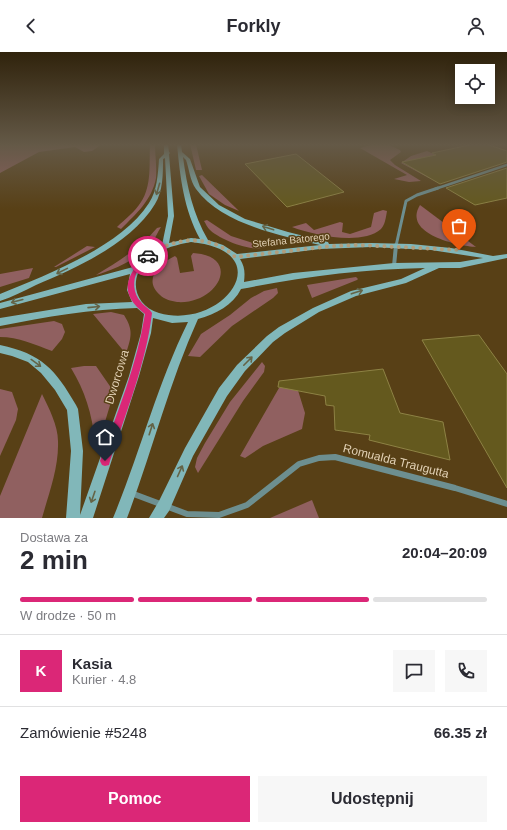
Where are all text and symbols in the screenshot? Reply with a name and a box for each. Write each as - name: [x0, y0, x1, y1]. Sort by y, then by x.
- icon: back: [20, 15, 42, 37]
- icon: person: [465, 15, 487, 37]
- text: Forkly: [226, 16, 281, 36]
- map controls: [455, 64, 495, 104]
- button: locate: [455, 64, 495, 104]
- one-way arrow: [154, 182, 161, 195]
- pin: [442, 209, 476, 250]
- icon: bag: [448, 215, 470, 237]
- one-way arrow: [262, 224, 274, 232]
- street label: Stefana Batorego: [252, 230, 331, 250]
- courier: [128, 236, 168, 276]
- icon: car: [137, 245, 159, 267]
- one-way arrow: [56, 268, 68, 275]
- one-way arrow: [351, 288, 363, 296]
- one-way arrow: [11, 298, 24, 305]
- one-way arrow: [87, 303, 100, 310]
- street label: Dworcowa: [102, 348, 132, 406]
- one-way arrow: [243, 356, 253, 366]
- one-way arrow: [30, 359, 41, 367]
- pin: [88, 420, 122, 461]
- one-way arrow: [148, 423, 155, 436]
- icon: home: [94, 426, 116, 448]
- street label: Romualda Traugutta: [342, 441, 451, 481]
- one-way arrow: [177, 465, 184, 477]
- one-way arrow: [89, 491, 96, 504]
- text: Dostawa za: [20, 530, 88, 545]
- text: 20:04–20:09: [402, 544, 487, 561]
- text: 2 min: [20, 545, 88, 575]
- text: W drodze · 50 m: [20, 608, 116, 623]
- button: chat: [393, 650, 435, 692]
- button: phone: [445, 650, 487, 692]
- text: Kasia: [72, 655, 112, 672]
- text: K: [36, 662, 46, 679]
- text: Kurier · 4.8: [72, 672, 136, 687]
- text: Zamówienie #5248: [20, 724, 147, 741]
- text: 66.35 zł: [434, 724, 487, 741]
- button: Pomoc: [20, 776, 250, 822]
- button: Udostępnij: [258, 776, 487, 822]

